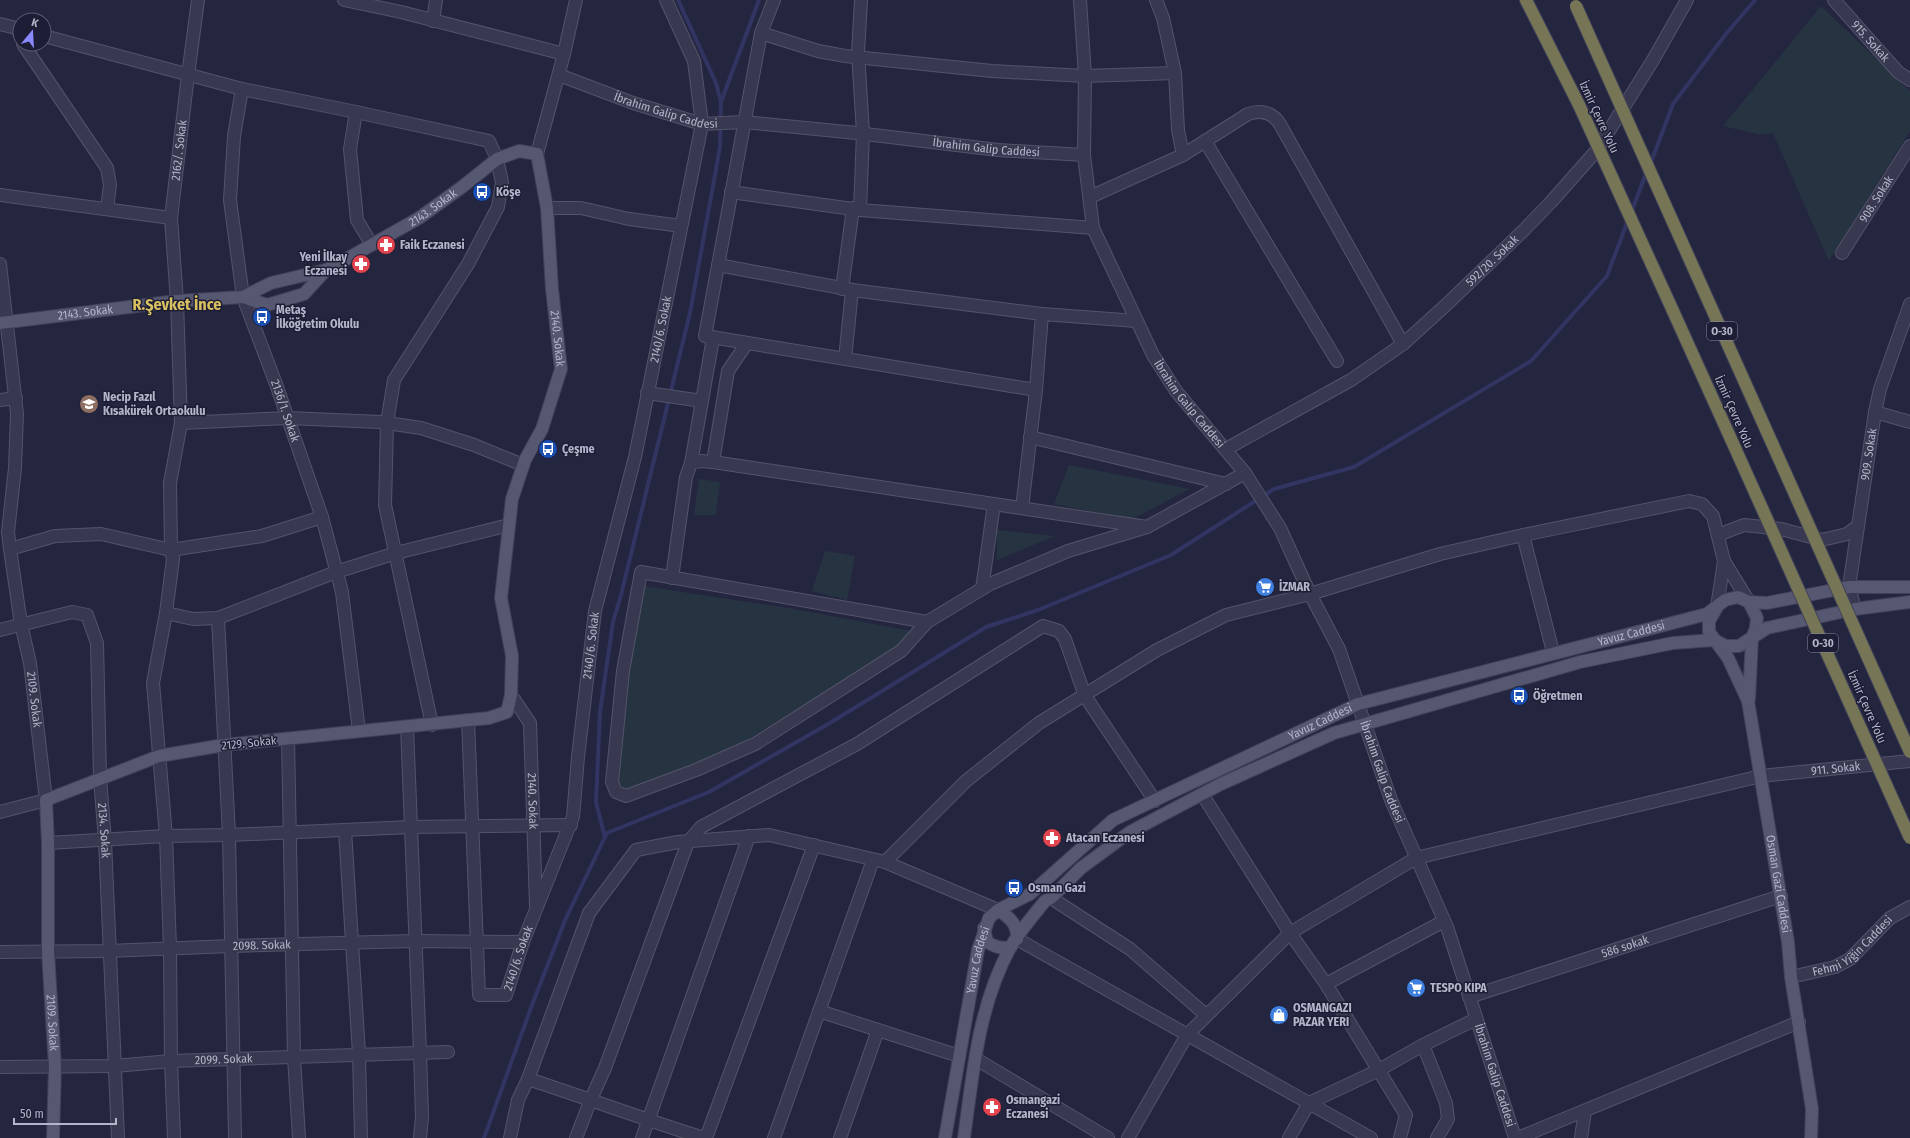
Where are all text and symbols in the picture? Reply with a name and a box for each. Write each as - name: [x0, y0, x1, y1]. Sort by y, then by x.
- north arrow: [12, 12, 52, 52]
- text: K: [30, 16, 41, 30]
- street label: 915. Sokak: [1849, 18, 1893, 65]
- street label: İzmir Çevre Yolu: [1576, 78, 1623, 155]
- street label: İbrahim Galip Caddesi: [612, 88, 718, 131]
- street label: 2162/. Sokak: [168, 119, 190, 181]
- street label: İbrahim Galip Caddesi: [932, 134, 1040, 159]
- street label: 908. Sokak: [1856, 173, 1897, 225]
- bus stop icon: Köşe: [471, 181, 493, 203]
- place label: Köşe: [496, 185, 521, 200]
- street label: 2143. Sokak: [406, 186, 460, 229]
- street label: 592/20. Sokak: [1463, 232, 1522, 289]
- pharmacy icon: Faik Eczanesi: [375, 234, 397, 256]
- place label: Faik Eczanesi: [400, 238, 465, 252]
- place label: Yeni İlkay Eczanesi: [298, 249, 347, 278]
- pharmacy icon: Yeni İlkay Eczanesi: [350, 253, 372, 275]
- street label: 2140/6. Sokak: [647, 294, 674, 364]
- district label: R.Şevket İnce: [133, 295, 221, 316]
- street label: 2143. Sokak: [57, 302, 114, 323]
- place label: Metaş İlköğretim Okulu: [276, 303, 359, 331]
- bus stop icon: Metaş İlköğretim Okulu: [251, 306, 273, 328]
- street label: 2140. Sokak: [547, 309, 568, 367]
- road number: O-30: [1707, 322, 1737, 340]
- street label: İbrahim Galip Caddesi: [1151, 357, 1228, 451]
- street label: İzmir Çevre Yolu: [1712, 373, 1757, 450]
- street label: 2136/1. Sokak: [268, 378, 303, 444]
- place label: Necip Fazıl Kısakürek Ortaokulu: [103, 390, 205, 418]
- school or university icon: Necip Fazıl Kısakürek Ortaokulu: [78, 393, 100, 415]
- street label: 909. Sokak: [1858, 427, 1880, 481]
- bus stop icon: Çeşme: [537, 438, 559, 460]
- place label: Çeşme: [562, 442, 595, 457]
- supermarket icon: İZMAR: [1254, 576, 1276, 598]
- place label: İZMAR: [1279, 579, 1310, 594]
- street label: 2140/6. Sokak: [580, 611, 602, 680]
- street label: Yavuz Caddesi: [1596, 618, 1666, 649]
- road number: O-30: [1808, 634, 1838, 652]
- street label: İzmir Çevre Yolu: [1845, 668, 1890, 745]
- street label: 2109. Sokak: [24, 671, 45, 729]
- bus stop icon: Öğretmen: [1508, 685, 1530, 707]
- place label: Öğretmen: [1533, 688, 1582, 703]
- street label: Yavuz Caddesi: [1286, 701, 1354, 743]
- street label: İbrahim Galip Caddesi: [1357, 719, 1407, 825]
- street label: 2129. Sokak: [221, 733, 278, 753]
- street label: 911. Sokak: [1810, 759, 1861, 778]
- street label: 2140. Sokak: [525, 773, 540, 830]
- street label: 2134. Sokak: [95, 802, 113, 859]
- pharmacy icon: Atacan Eczanesi: [1041, 827, 1063, 849]
- place label: Atacan Eczanesi: [1065, 831, 1145, 845]
- street label: Osman Gazi Caddesi: [1763, 834, 1793, 934]
- bus stop icon: Osman Gazi: [1003, 877, 1025, 899]
- place label: Osman Gazi: [1028, 881, 1086, 895]
- street label: Fehmi Yiğin Caddesi: [1811, 913, 1895, 979]
- street label: 2140/6. Sokak: [501, 923, 536, 992]
- street label: Yavuz Caddesi: [963, 925, 993, 995]
- street label: 586 sokak: [1600, 932, 1651, 961]
- street label: 2098. Sokak: [233, 937, 291, 953]
- supermarket icon: TESPO KIPA: [1405, 977, 1427, 999]
- place label: TESPO KIPA: [1430, 981, 1487, 995]
- street label: 2109. Sokak: [44, 994, 61, 1052]
- place label: OSMANGAZI PAZAR YERI: [1293, 1001, 1352, 1029]
- shop icon: OSMANGAZI PAZAR YERI: [1268, 1004, 1290, 1026]
- street label: İbrahim Galip Caddesi: [1472, 1022, 1518, 1129]
- street label: 2099. Sokak: [195, 1051, 253, 1067]
- place label: Osmangazi Eczanesi: [1006, 1093, 1060, 1121]
- pharmacy icon: Osmangazi Eczanesi: [981, 1096, 1003, 1118]
- scale bar: [14, 1100, 116, 1126]
- text: 50 m: [20, 1107, 44, 1121]

